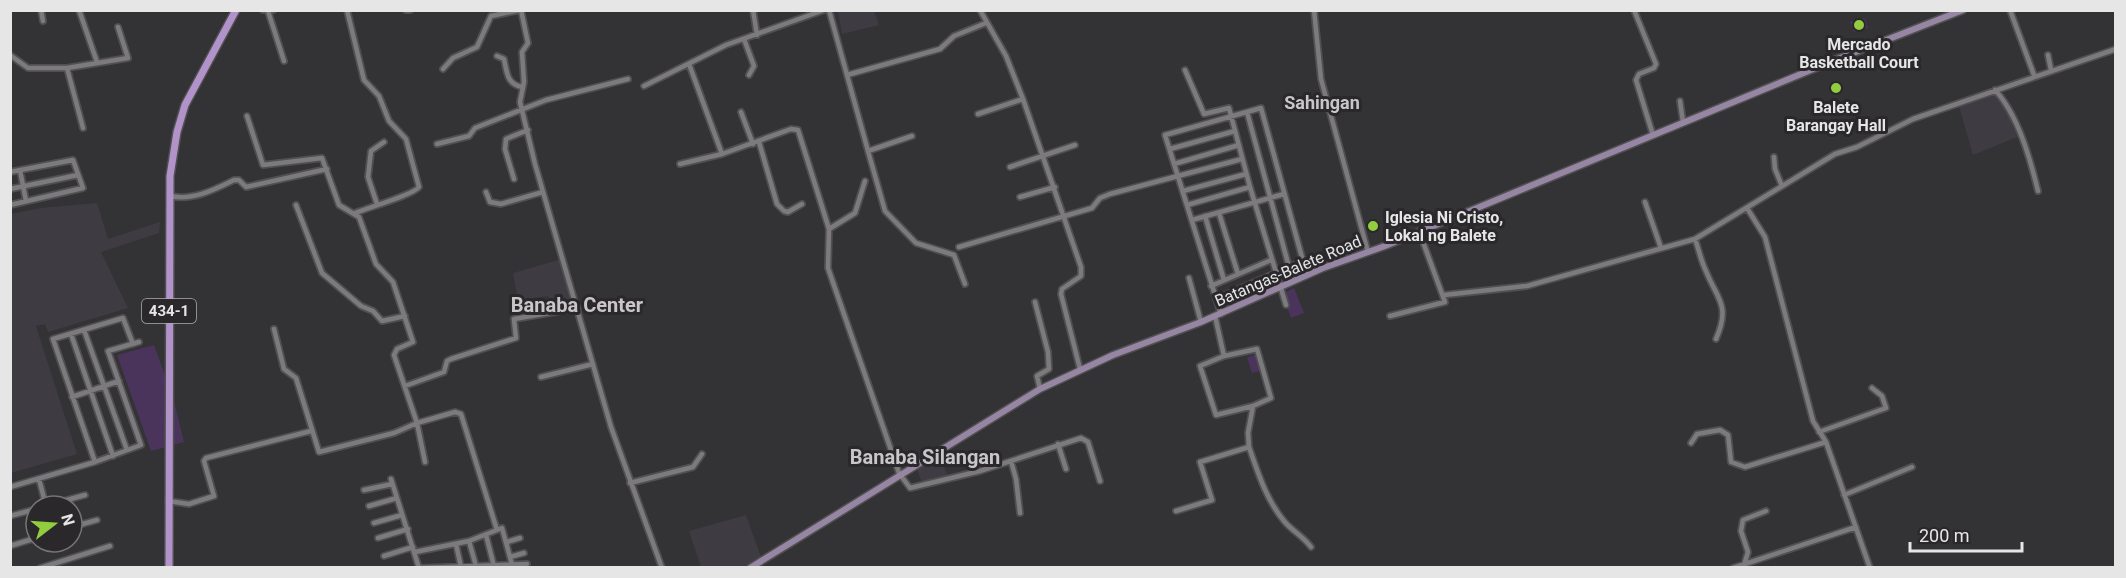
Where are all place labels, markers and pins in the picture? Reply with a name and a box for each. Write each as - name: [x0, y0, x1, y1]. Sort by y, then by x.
- marker: Mercado Basketball Court: [1852, 18, 1866, 32]
- place label: Mercado Basketball Court: [1799, 35, 1919, 72]
- marker: Balete Barangay Hall: [1829, 81, 1843, 95]
- place label: Balete Barangay Hall: [1786, 98, 1886, 135]
- place label: Iglesia Ni Cristo, Lokal ng Balete: [1385, 208, 1503, 245]
- marker: Iglesia Ni Cristo, Lokal ng Balete: [1366, 219, 1380, 233]

